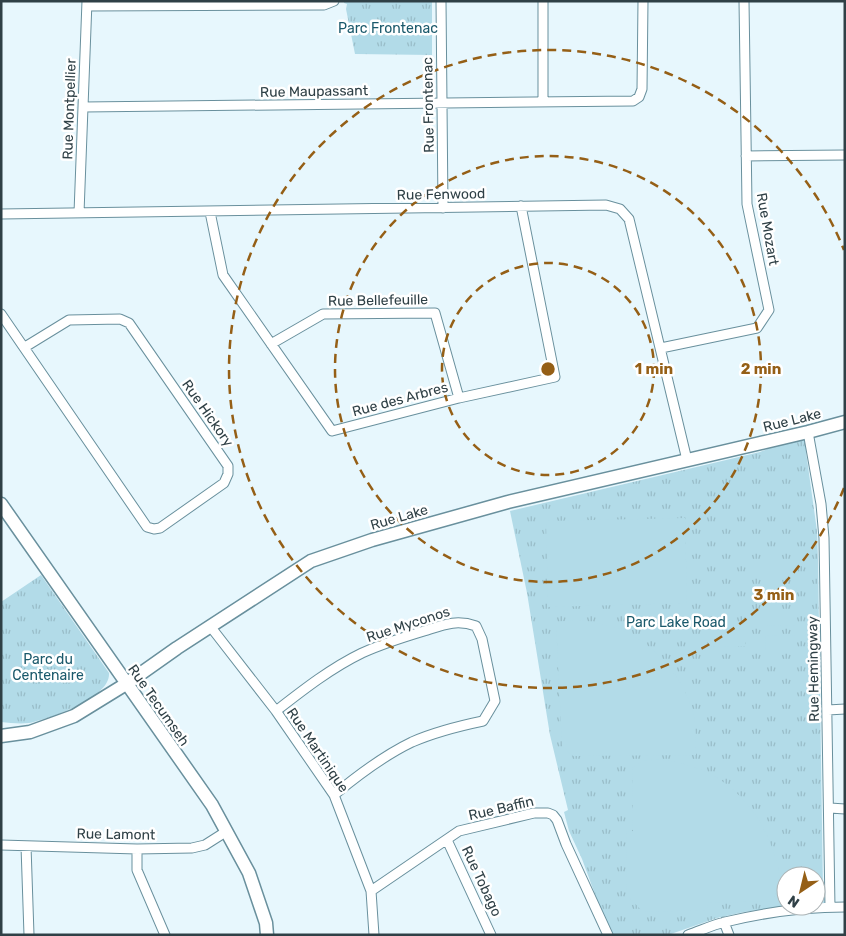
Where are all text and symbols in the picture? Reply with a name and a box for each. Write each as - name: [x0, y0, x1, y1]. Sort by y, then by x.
- park label: Parc Frontenac: [338, 20, 438, 37]
- street label: Rue Montpellier: [59, 57, 80, 160]
- street label: Rue Frontenac: [419, 57, 438, 153]
- street label: Rue Maupassant: [260, 82, 369, 101]
- street label: Rue Fenwood: [397, 185, 485, 204]
- street label: Rue Mozart: [753, 191, 782, 267]
- street label: Rue Bellefeuille: [328, 291, 428, 310]
- centre of rings: [539, 360, 557, 378]
- text: 1 min: [635, 360, 673, 378]
- text: 2 min: [741, 360, 781, 378]
- street label: Rue Hickory: [178, 376, 237, 450]
- street label: Rue des Arbres: [350, 379, 450, 420]
- street label: Rue Lake: [761, 405, 823, 436]
- street label: Rue Lake: [368, 501, 430, 534]
- text: 3 min: [754, 586, 794, 604]
- street label: Rue Myconos: [364, 603, 452, 646]
- park label: Parc Lake Road: [626, 614, 726, 631]
- street label: Rue Hemingway: [804, 616, 823, 722]
- park label: Parc du Centenaire: [12, 651, 84, 684]
- street label: Rue Tecumseh: [124, 661, 193, 749]
- street label: Rue Martinique: [283, 705, 352, 796]
- street label: Rue Baffin: [467, 793, 535, 824]
- street label: Rue Lamont: [76, 825, 156, 844]
- street label: Rue Tobago: [458, 843, 505, 919]
- north arrow: [776, 866, 826, 916]
- text: N: [785, 891, 803, 911]

